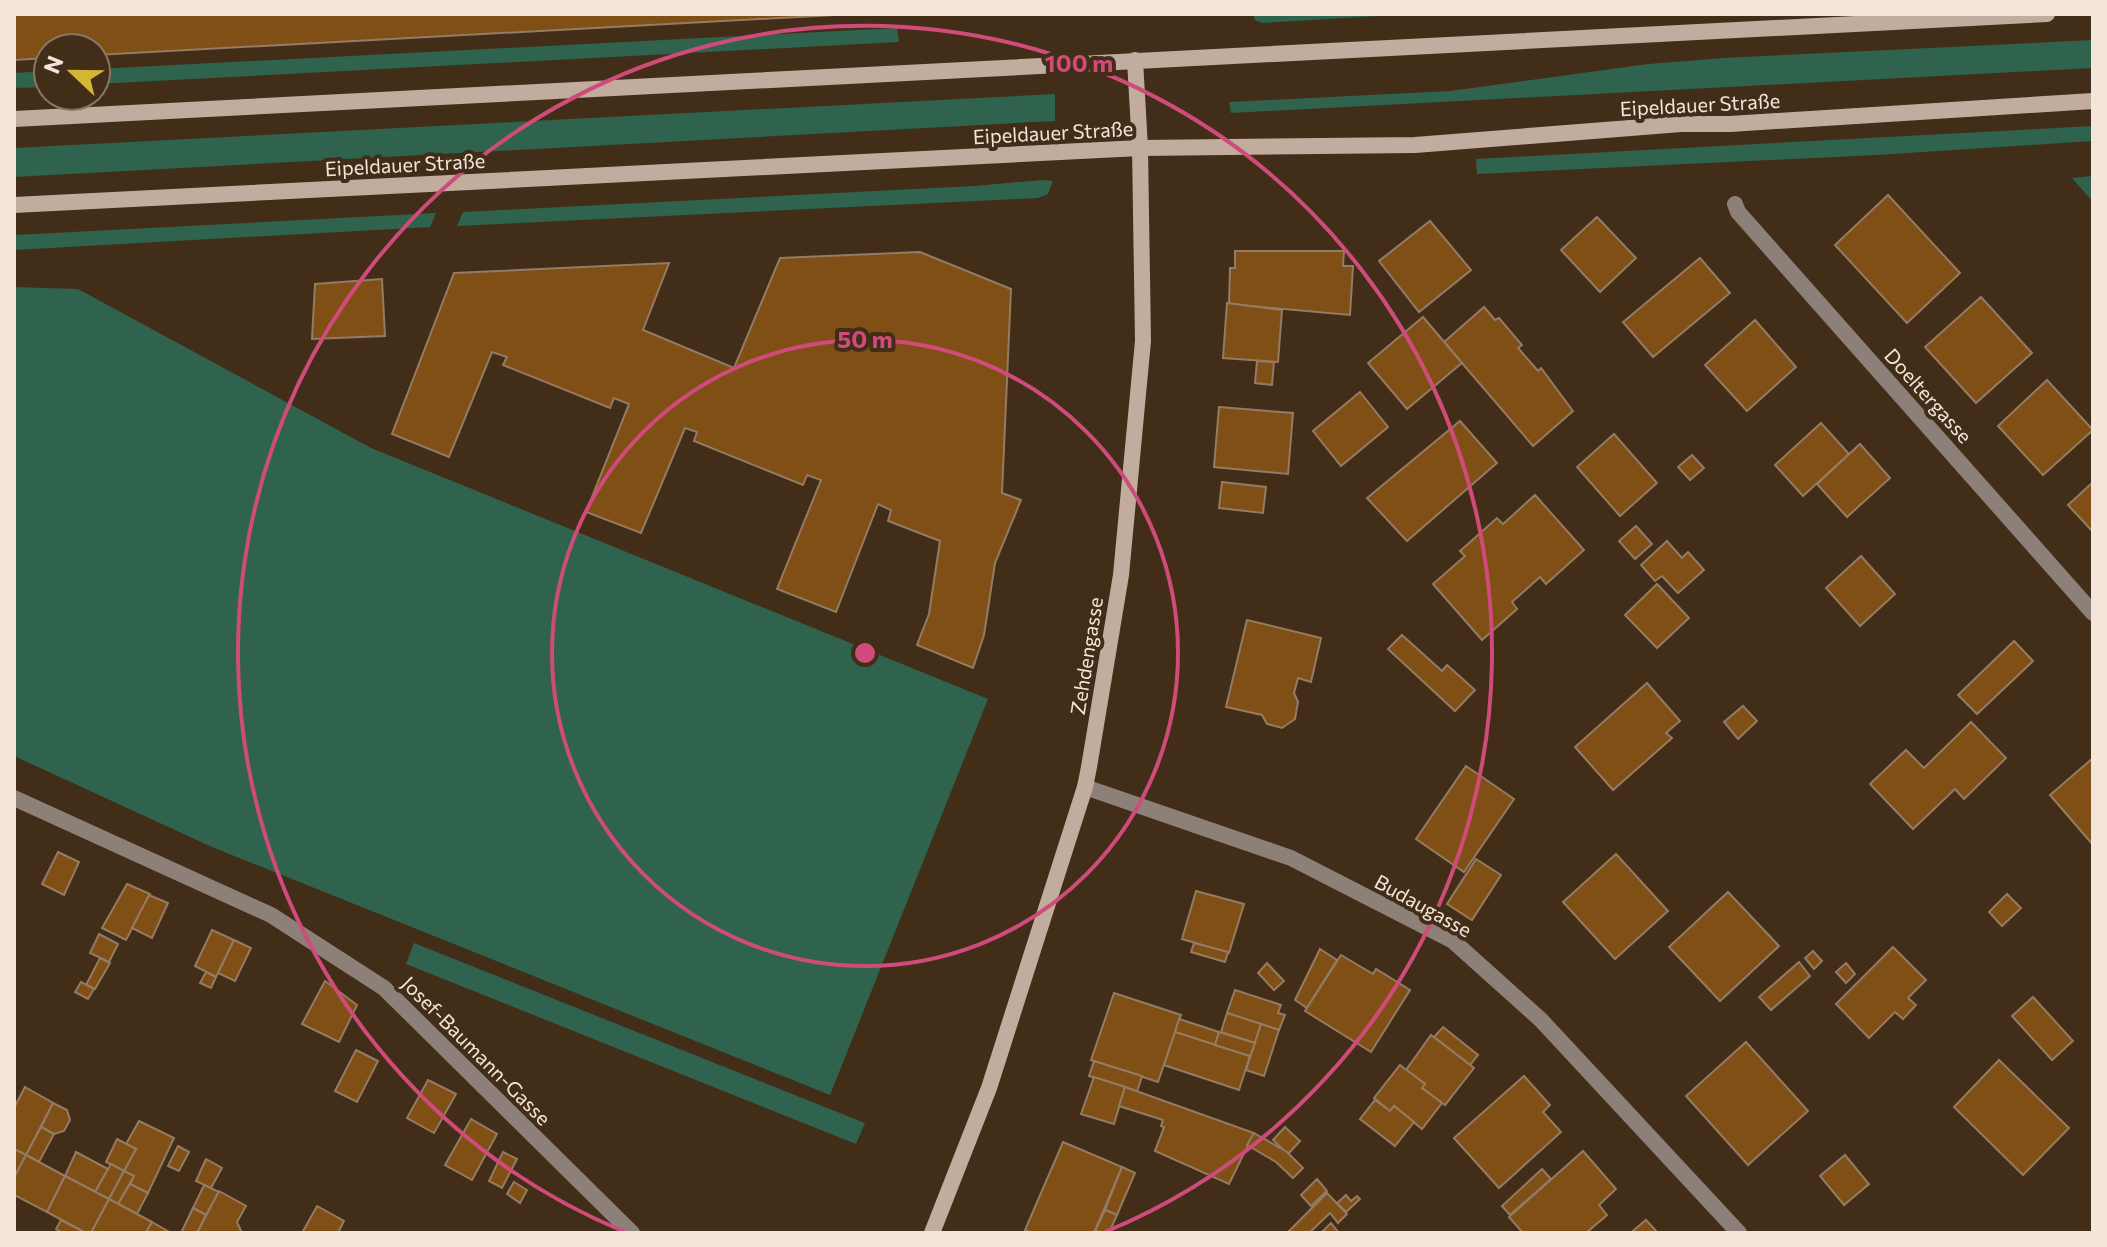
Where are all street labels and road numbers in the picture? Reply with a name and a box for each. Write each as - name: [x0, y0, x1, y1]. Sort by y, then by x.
- street label: Eipeldauer Straße: [1619, 88, 1781, 120]
- street label: Eipeldauer Straße: [972, 116, 1134, 148]
- street label: Eipeldauer Straße: [324, 148, 486, 180]
- street label: Doeltergasse: [1880, 343, 1977, 448]
- street label: Zehdengasse: [1065, 595, 1107, 716]
- street label: Budaugasse: [1371, 869, 1476, 942]
- street label: Josef-Baumann-Gasse: [397, 971, 556, 1130]

